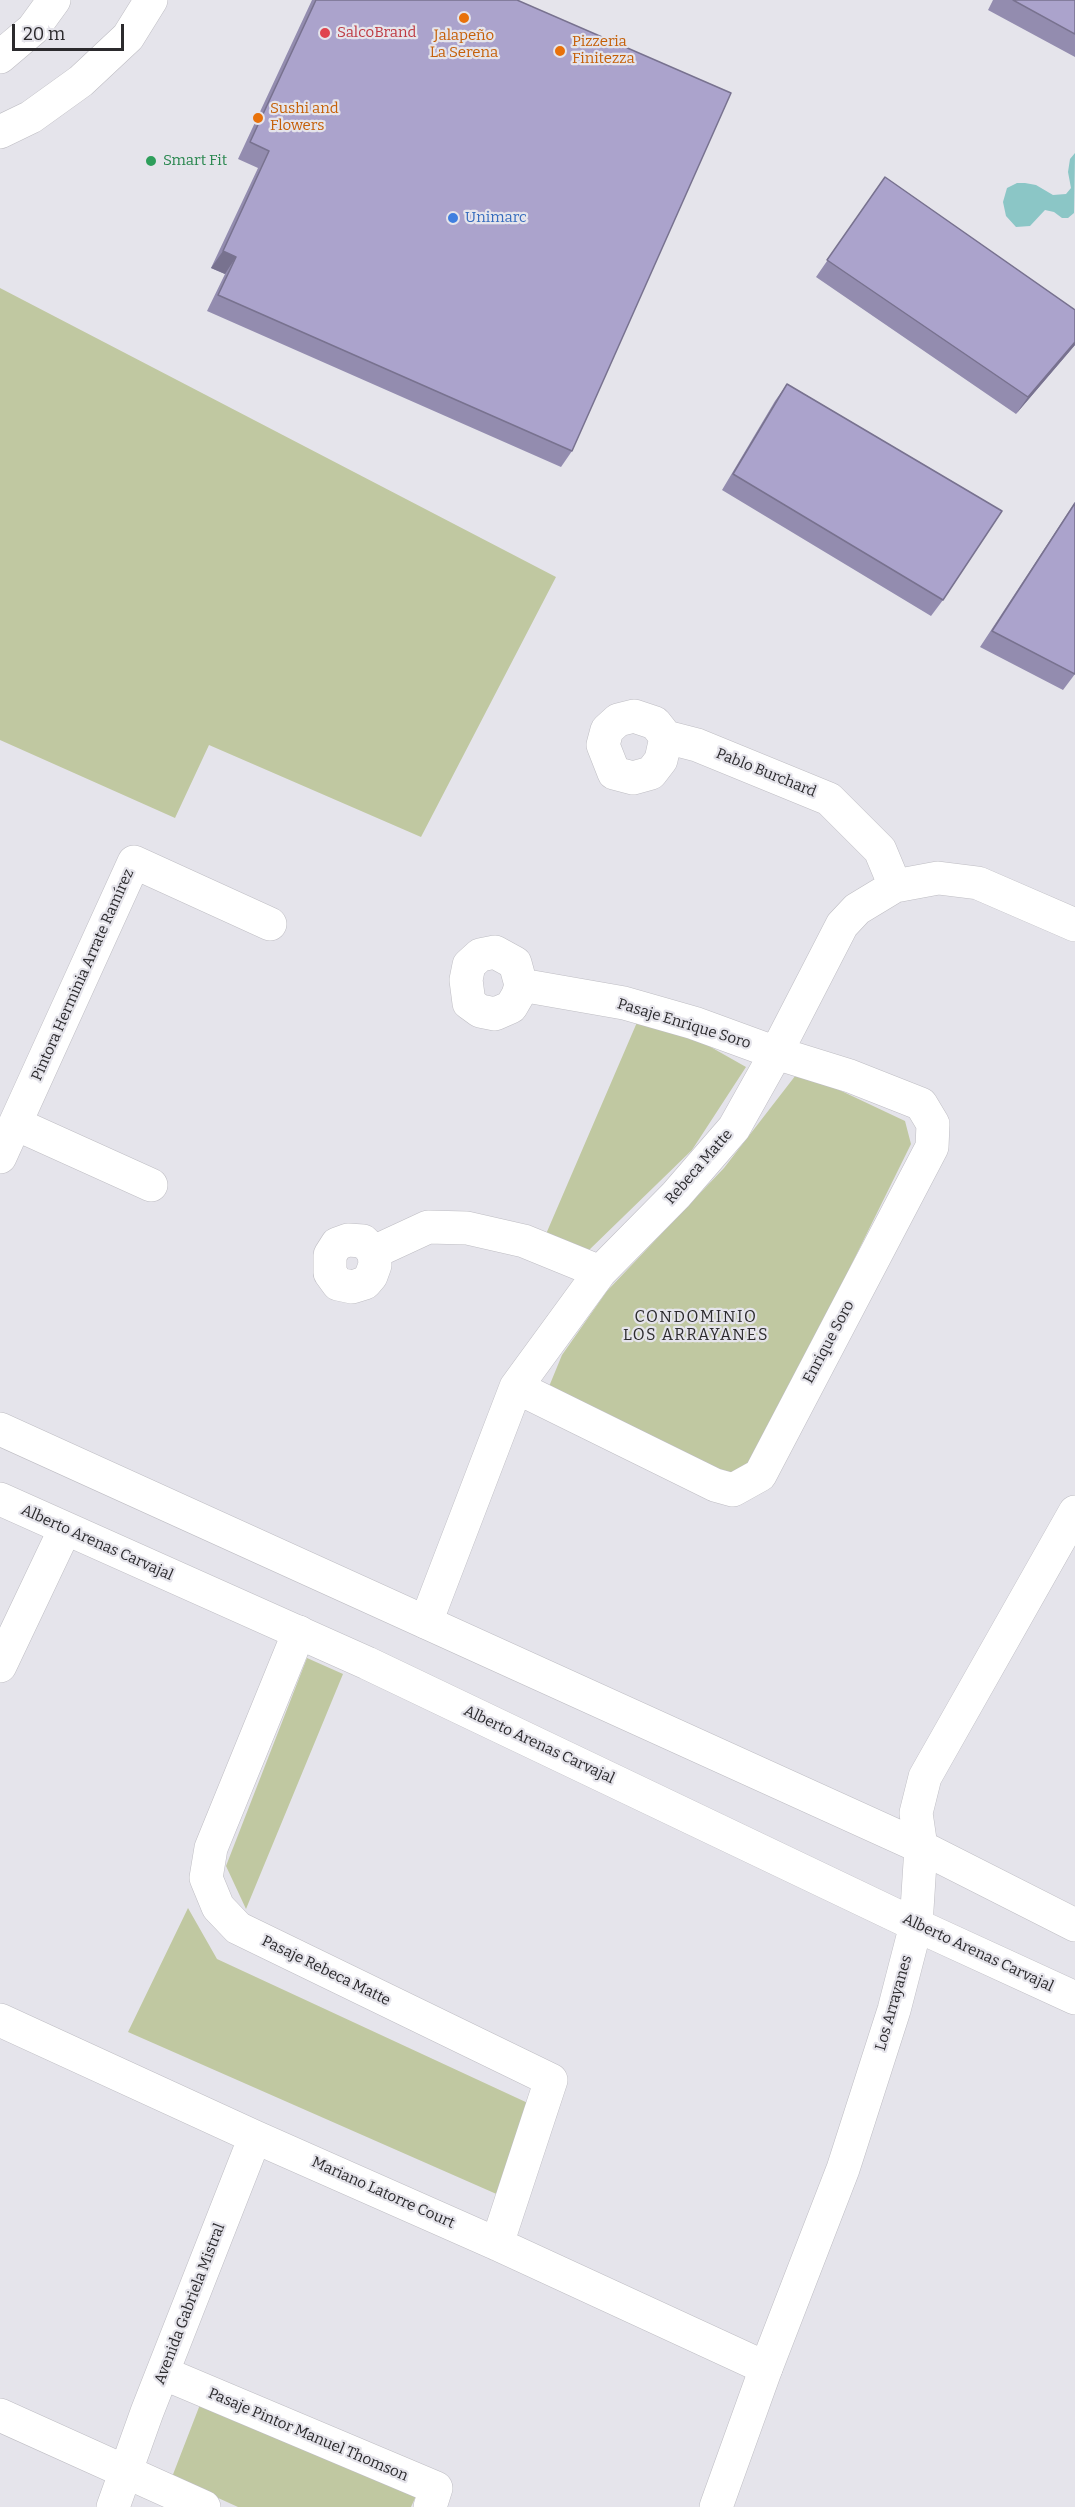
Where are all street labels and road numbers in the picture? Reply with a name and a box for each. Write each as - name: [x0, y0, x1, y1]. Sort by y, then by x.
- street label: Pablo Burchard: [713, 745, 819, 801]
- street label: Pintora Herminia Arrate Ramírez: [28, 866, 138, 1084]
- street label: Pasaje Enrique Soro: [615, 995, 753, 1053]
- street label: Rebeca Matte: [662, 1126, 736, 1208]
- street label: Enrique Soro: [800, 1298, 858, 1386]
- street label: Alberto Arenas Carvajal: [18, 1501, 176, 1585]
- street label: Alberto Arenas Carvajal: [461, 1702, 617, 1788]
- street label: Alberto Arenas Carvajal: [900, 1910, 1056, 1996]
- street label: Pasaje Rebeca Matte: [259, 1932, 393, 2010]
- street label: Los Arrayanes: [872, 1953, 916, 2053]
- street label: Mariano Latorre Court: [309, 2153, 457, 2233]
- street label: Avenida Gabriela Mistral: [151, 2221, 229, 2387]
- street label: Pasaje Pintor Manuel Thomson: [205, 2385, 411, 2485]

